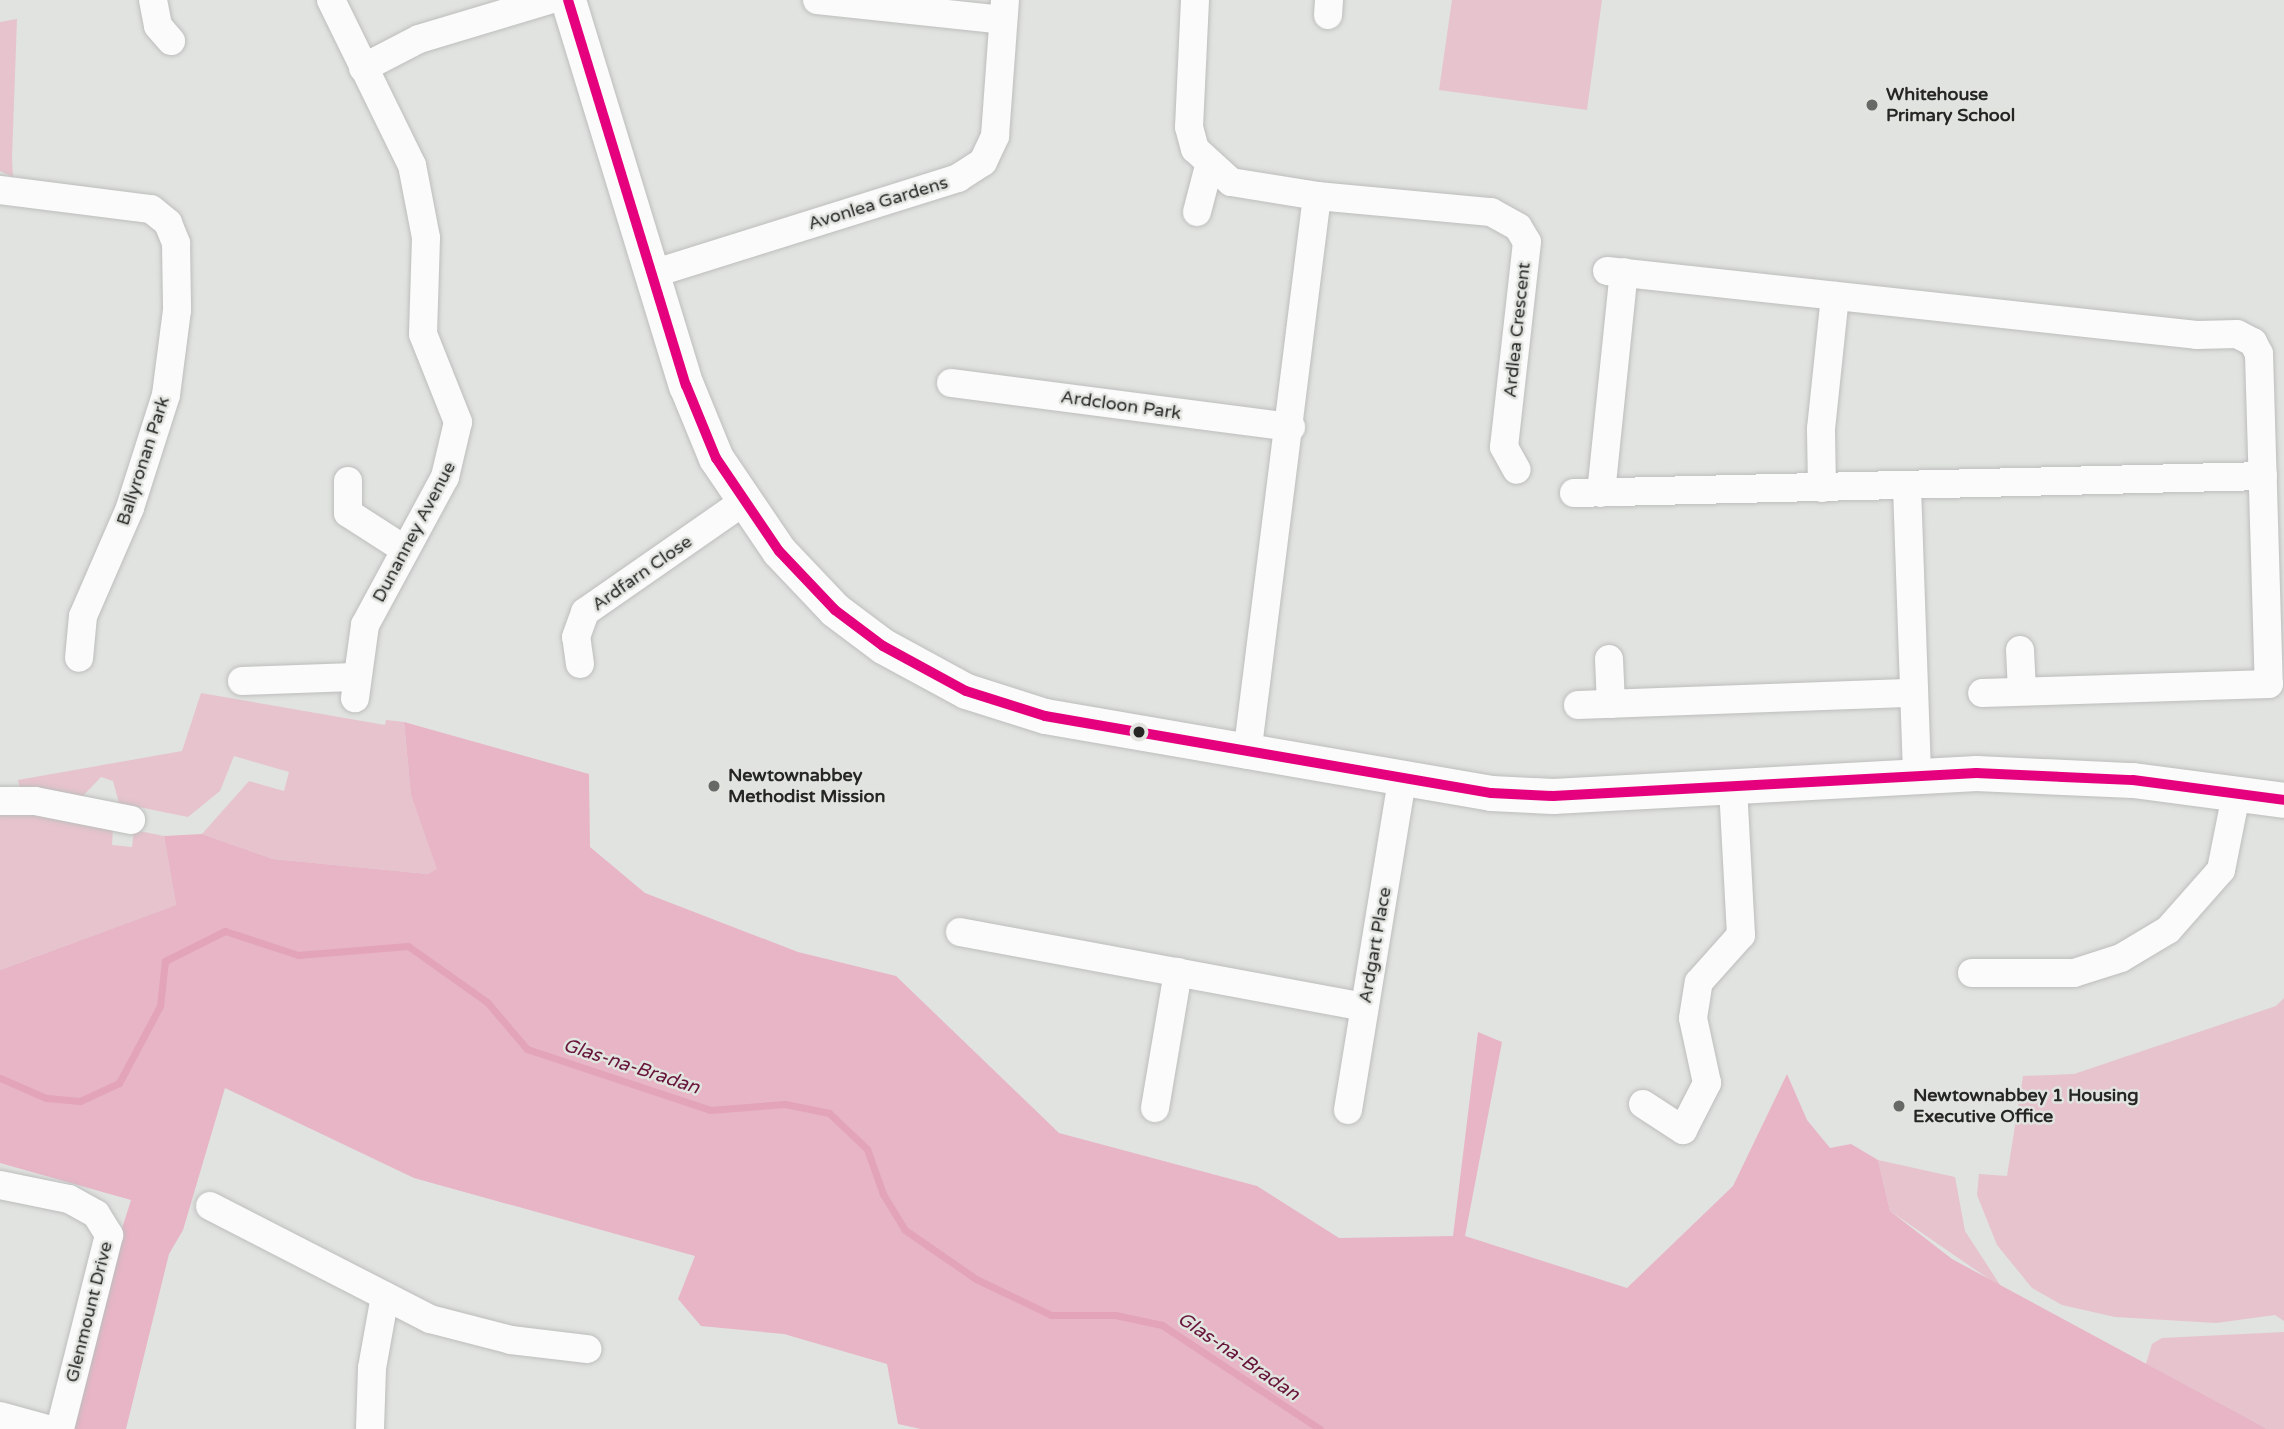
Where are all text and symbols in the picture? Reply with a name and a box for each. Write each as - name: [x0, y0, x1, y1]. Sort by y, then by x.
- place label: Whitehouse Primary School: [1886, 84, 2015, 126]
- marker: Whitehouse Primary School: [1864, 97, 1880, 113]
- street label: Avonlea Gardens: [805, 171, 951, 235]
- street label: Ardlea Crescent: [1499, 261, 1535, 399]
- street label: Ardcloon Park: [1059, 386, 1183, 424]
- street label: Ballyronan Park: [112, 394, 174, 528]
- street label: Dunanney Avenue: [368, 458, 460, 606]
- street label: Ardfarn Close: [588, 531, 696, 615]
- unlabelled marker: [1132, 725, 1146, 739]
- place label: Newtownabbey Methodist Mission: [728, 765, 885, 808]
- marker: Newtownabbey Methodist Mission: [706, 778, 722, 794]
- street label: Ardgart Place: [1354, 885, 1396, 1005]
- water label: Glas-na-Bradan: [560, 1034, 702, 1100]
- place label: Newtownabbey 1 Housing Executive Office: [1913, 1085, 2139, 1128]
- marker: Newtownabbey 1 Housing Executive Office: [1891, 1098, 1907, 1114]
- street label: Glenmount Drive: [61, 1239, 117, 1385]
- water label: Glas-na-Bradan: [1173, 1308, 1303, 1406]

